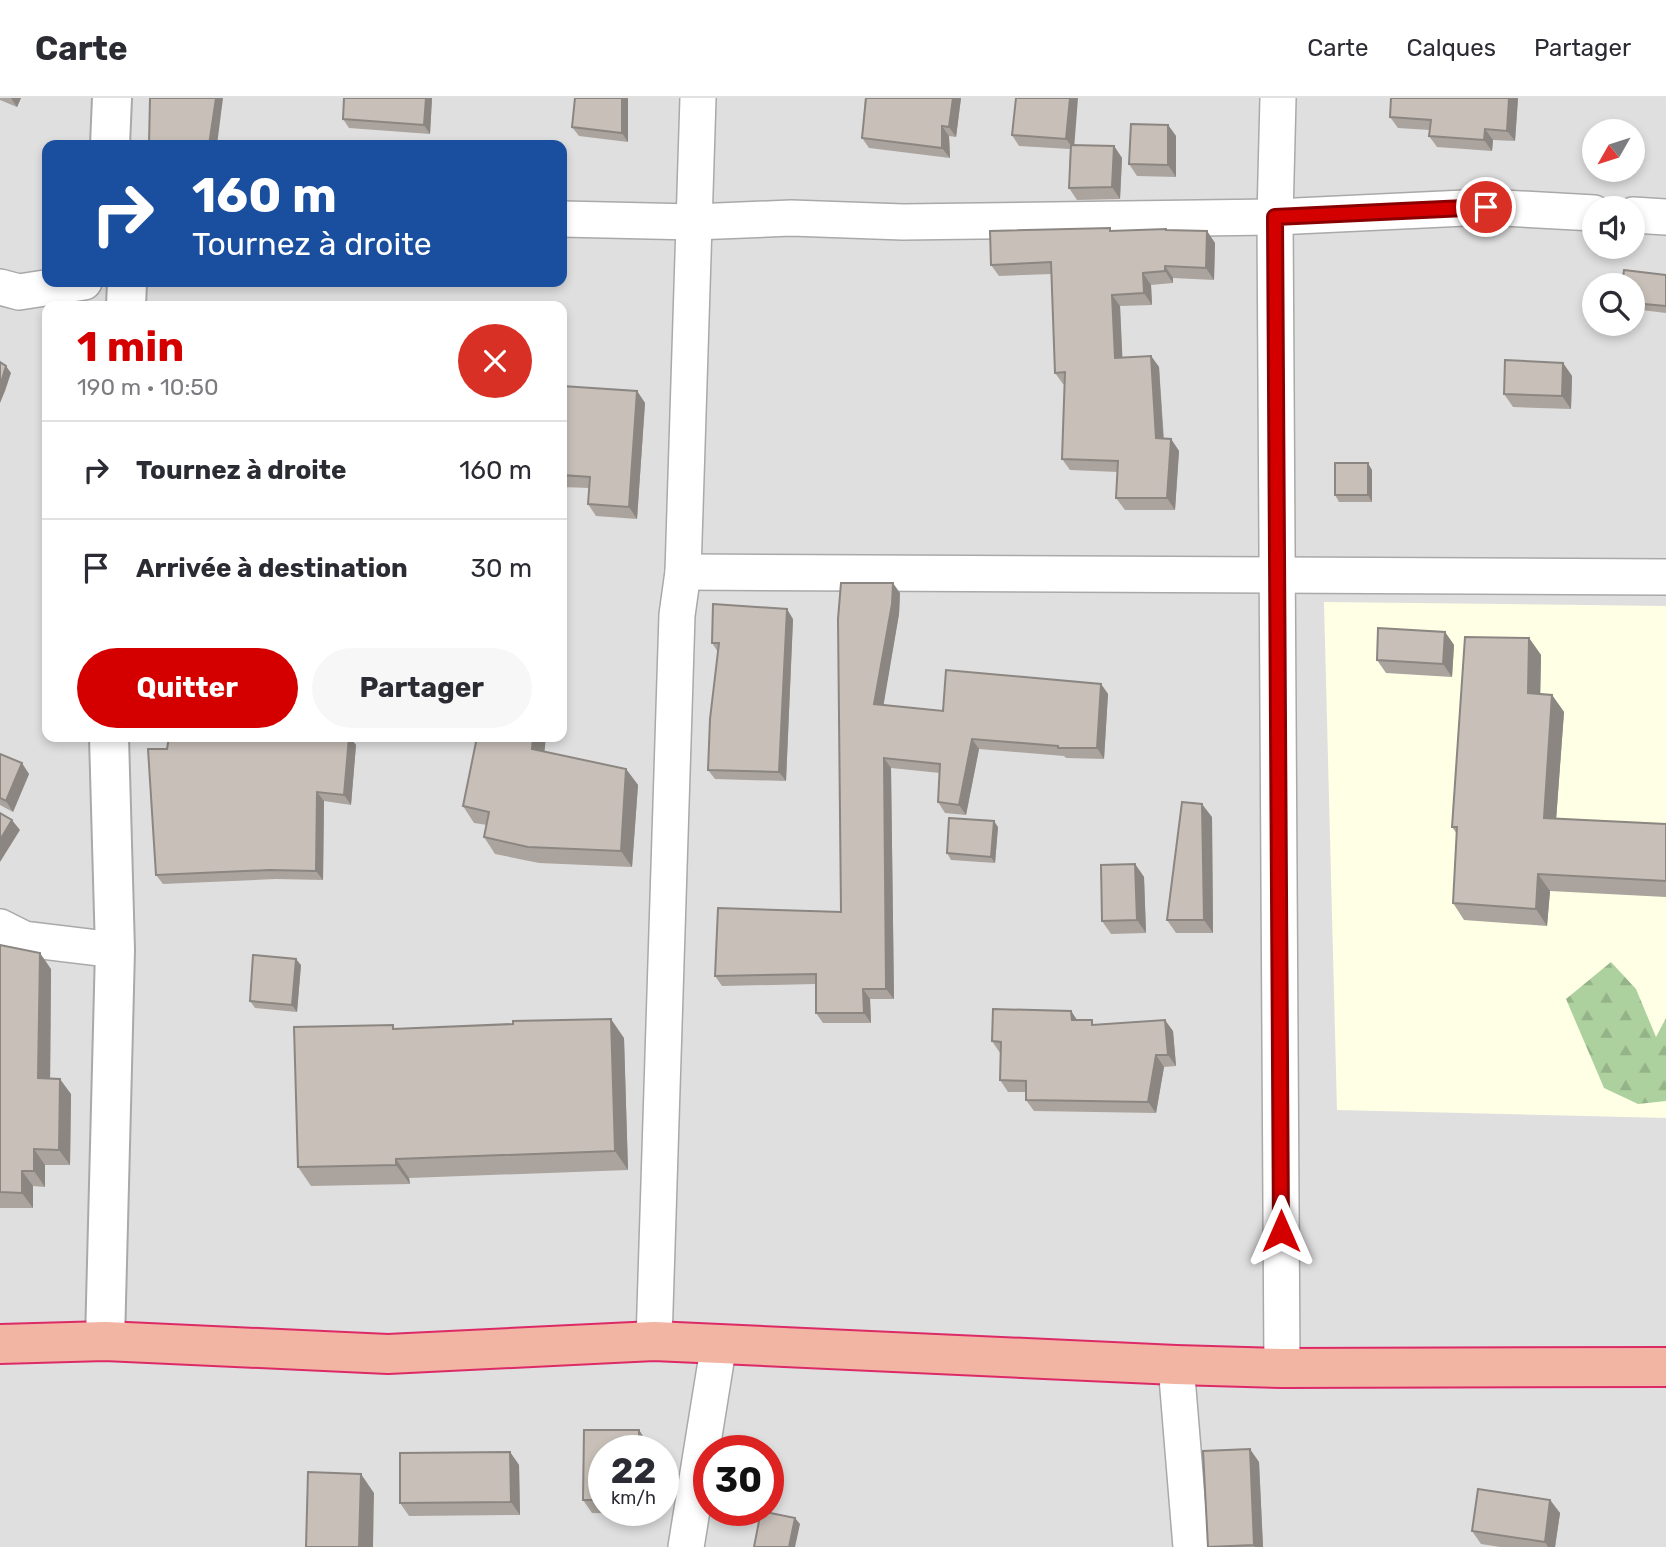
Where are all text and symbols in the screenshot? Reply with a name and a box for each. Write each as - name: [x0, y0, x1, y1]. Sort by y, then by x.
- text: Carte: [35, 29, 128, 68]
- text: Carte: [1307, 34, 1368, 62]
- text: Calques: [1406, 34, 1496, 62]
- text: Partager: [1534, 34, 1631, 62]
- north arrow: [1582, 119, 1645, 182]
- map controls: [1582, 119, 1645, 336]
- text: 160 m: [192, 166, 337, 224]
- icon: right: [77, 168, 168, 259]
- pin: [1456, 177, 1516, 237]
- icon: arrive: [1467, 188, 1505, 226]
- button: sound: [1582, 196, 1645, 259]
- text: Tournez à droite: [192, 225, 432, 263]
- button: search: [1582, 273, 1645, 336]
- text: 1 min: [77, 322, 184, 372]
- button: close: [458, 324, 532, 398]
- text: 190 m · 10:50: [77, 373, 219, 401]
- icon: right: [77, 451, 115, 489]
- text: Tournez à droite: [136, 455, 346, 486]
- text: 160 m: [459, 455, 532, 486]
- icon: arrive: [77, 549, 115, 587]
- text: Arrivée à destination: [136, 553, 408, 584]
- text: 30 m: [470, 553, 532, 584]
- button: Quitter: [77, 648, 298, 728]
- button: Partager: [312, 648, 532, 728]
- position arrow: [1244, 1194, 1318, 1268]
- speed limit sign: 30: [693, 1435, 784, 1526]
- text: 22: [611, 1450, 656, 1492]
- text: km/h: [611, 1487, 656, 1509]

